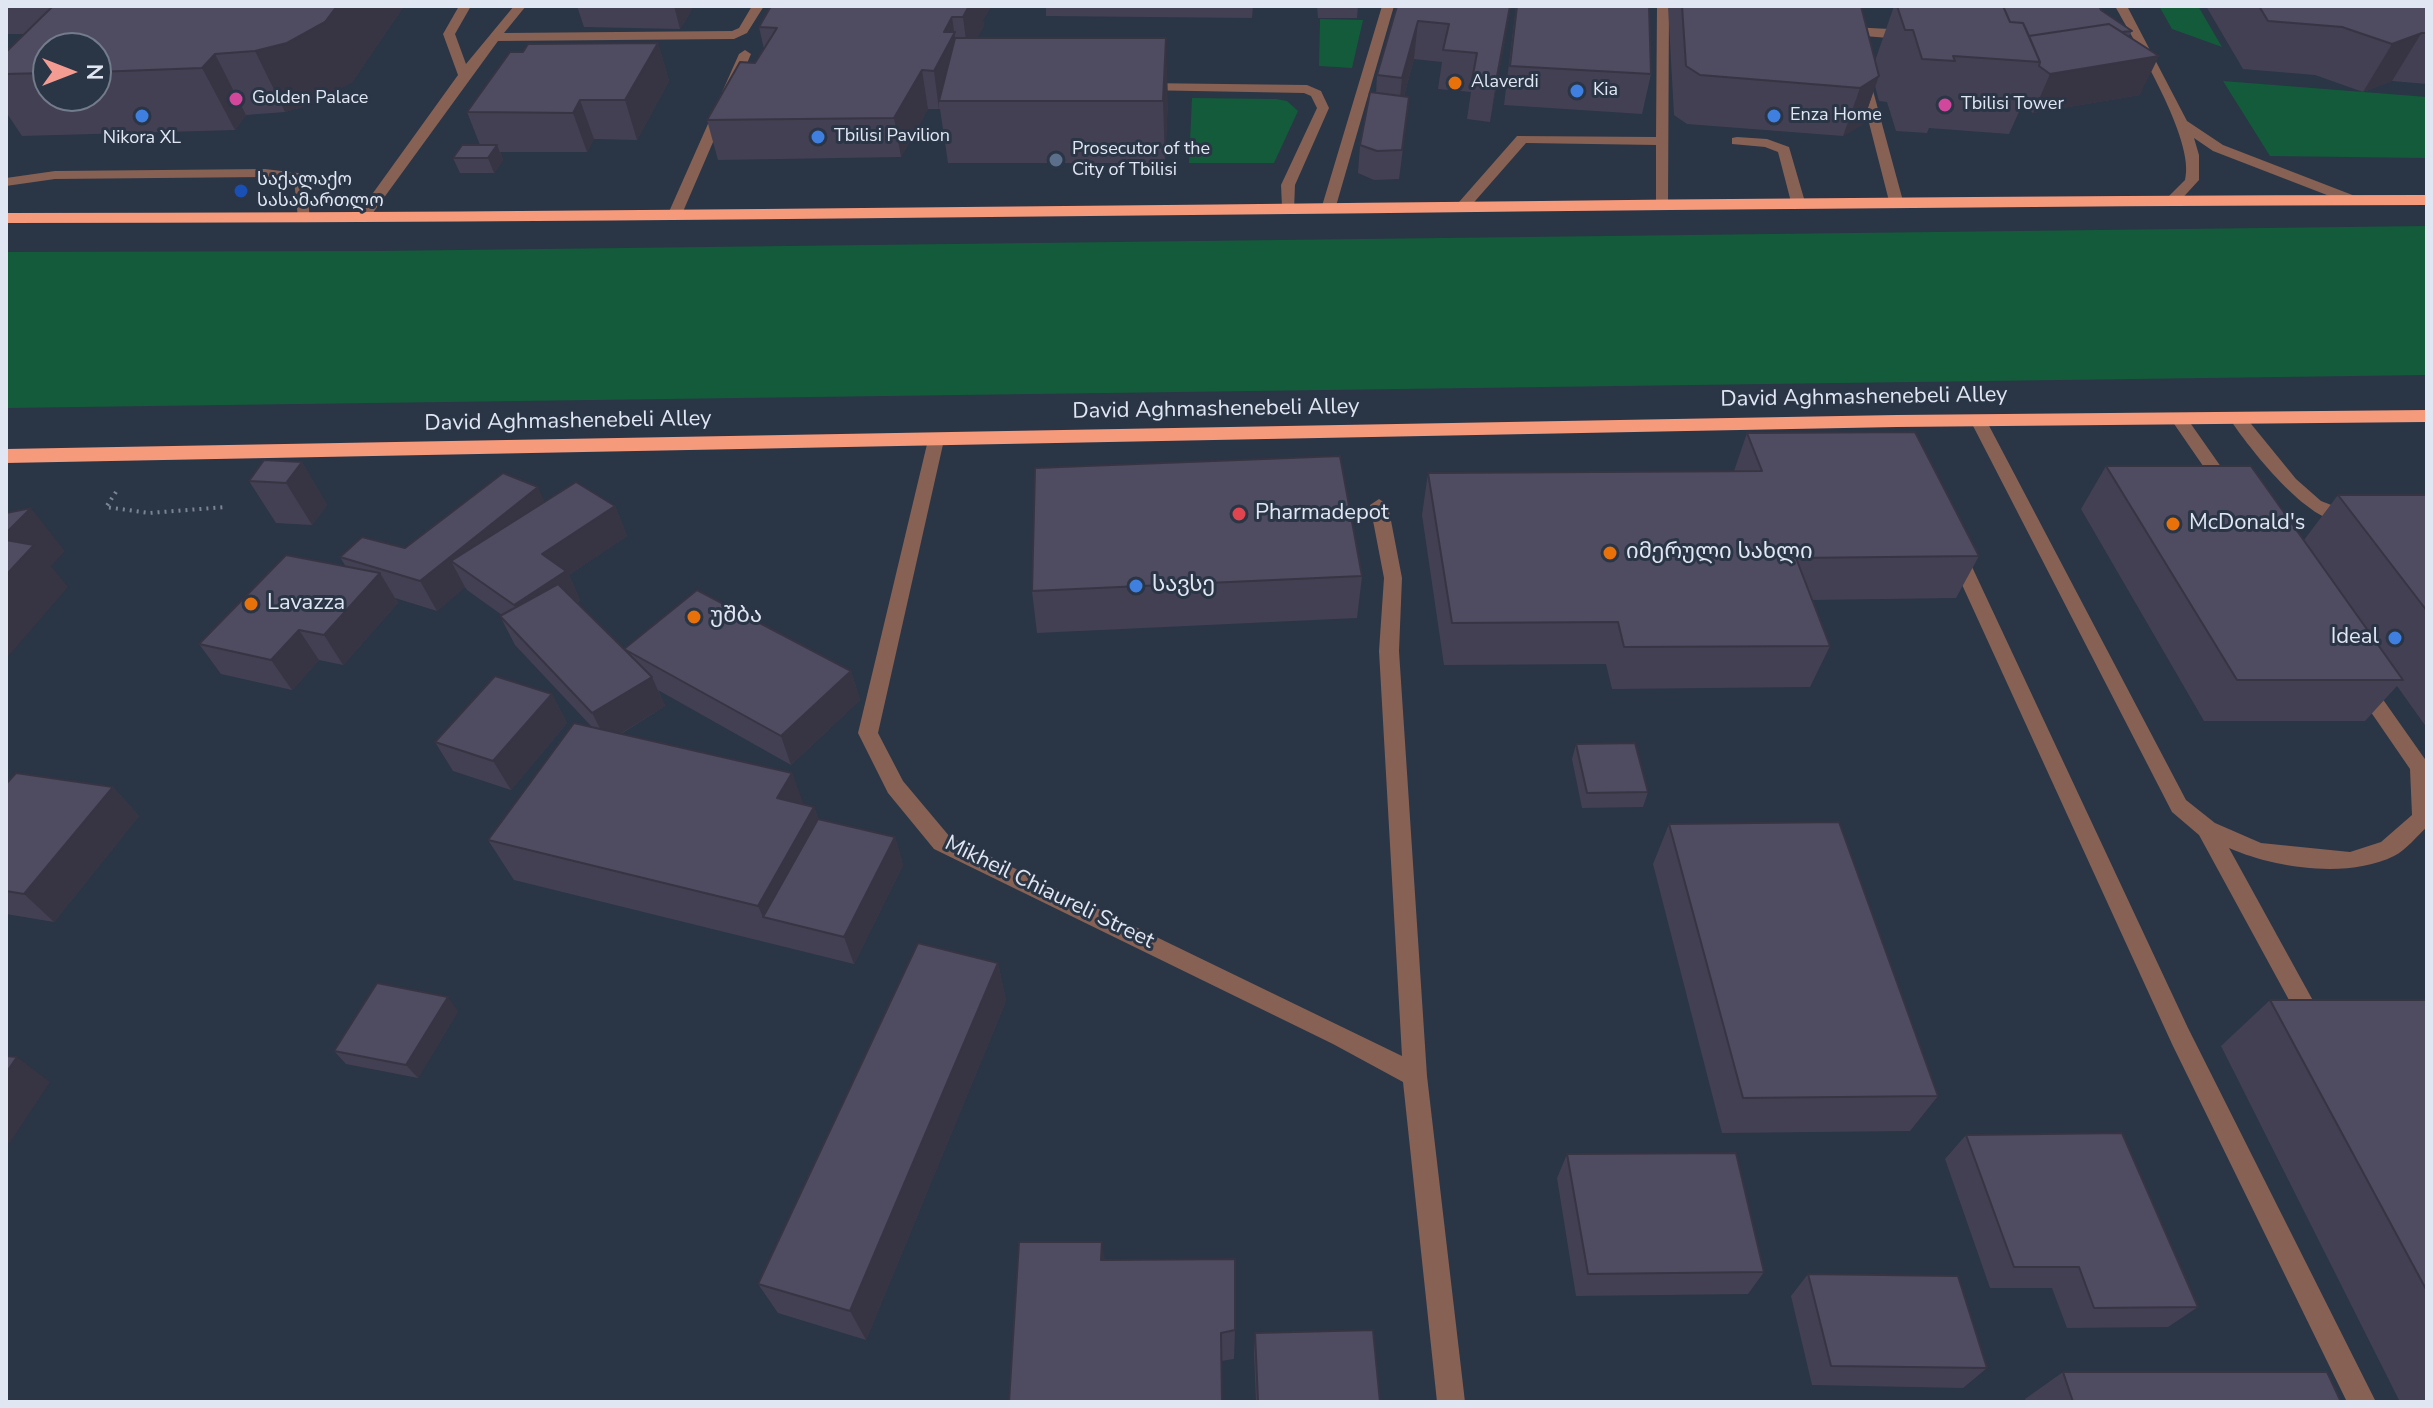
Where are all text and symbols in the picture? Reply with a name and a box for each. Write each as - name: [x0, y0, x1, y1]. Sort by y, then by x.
- north arrow: [32, 32, 112, 112]
- text: N: [79, 64, 109, 80]
- place label: Alaverdi: [1471, 72, 1539, 94]
- marker: Alaverdi: [1446, 74, 1464, 92]
- place label: Kia: [1593, 80, 1618, 102]
- marker: Kia: [1568, 82, 1586, 100]
- place label: Golden Palace: [252, 88, 368, 110]
- marker: Golden Palace: [227, 90, 245, 108]
- place label: Tbilisi Tower: [1961, 94, 2064, 116]
- marker: Tbilisi Tower: [1936, 96, 1954, 114]
- place label: Enza Home: [1790, 105, 1882, 127]
- marker: Nikora XL: [133, 107, 151, 125]
- marker: Enza Home: [1765, 107, 1783, 125]
- place label: Tbilisi Pavilion: [834, 126, 950, 148]
- place label: Nikora XL: [103, 128, 181, 150]
- marker: Tbilisi Pavilion: [809, 128, 827, 146]
- place label: Prosecutor of the City of Tbilisi: [1072, 139, 1210, 182]
- marker: Prosecutor of the City of Tbilisi: [1047, 151, 1065, 169]
- place label: საქალაქო სასამართლო: [257, 170, 384, 212]
- marker: საქალაქო სასამართლო: [232, 182, 250, 200]
- street label: David Aghmashenebeli Alley: [1720, 382, 2008, 414]
- street label: David Aghmashenebeli Alley: [1072, 394, 1360, 426]
- street label: David Aghmashenebeli Alley: [424, 406, 712, 438]
- place label: Pharmadepot: [1255, 501, 1389, 527]
- marker: Pharmadepot: [1230, 505, 1248, 523]
- place label: McDonald's: [2189, 511, 2305, 537]
- marker: McDonald's: [2164, 515, 2182, 533]
- place label: იმერული სახლი: [1626, 540, 1813, 566]
- marker: იმერული სახლი: [1601, 544, 1619, 562]
- place label: სავსე: [1152, 573, 1215, 599]
- marker: სავსე: [1127, 577, 1145, 595]
- place label: Lavazza: [267, 591, 345, 617]
- marker: Lavazza: [242, 595, 260, 613]
- place label: უშბა: [710, 604, 762, 630]
- marker: უშბა: [685, 608, 703, 626]
- place label: Ideal: [2331, 625, 2379, 651]
- marker: Ideal: [2386, 629, 2404, 647]
- street label: Mikheil Chiaureli Street: [940, 831, 1158, 955]

